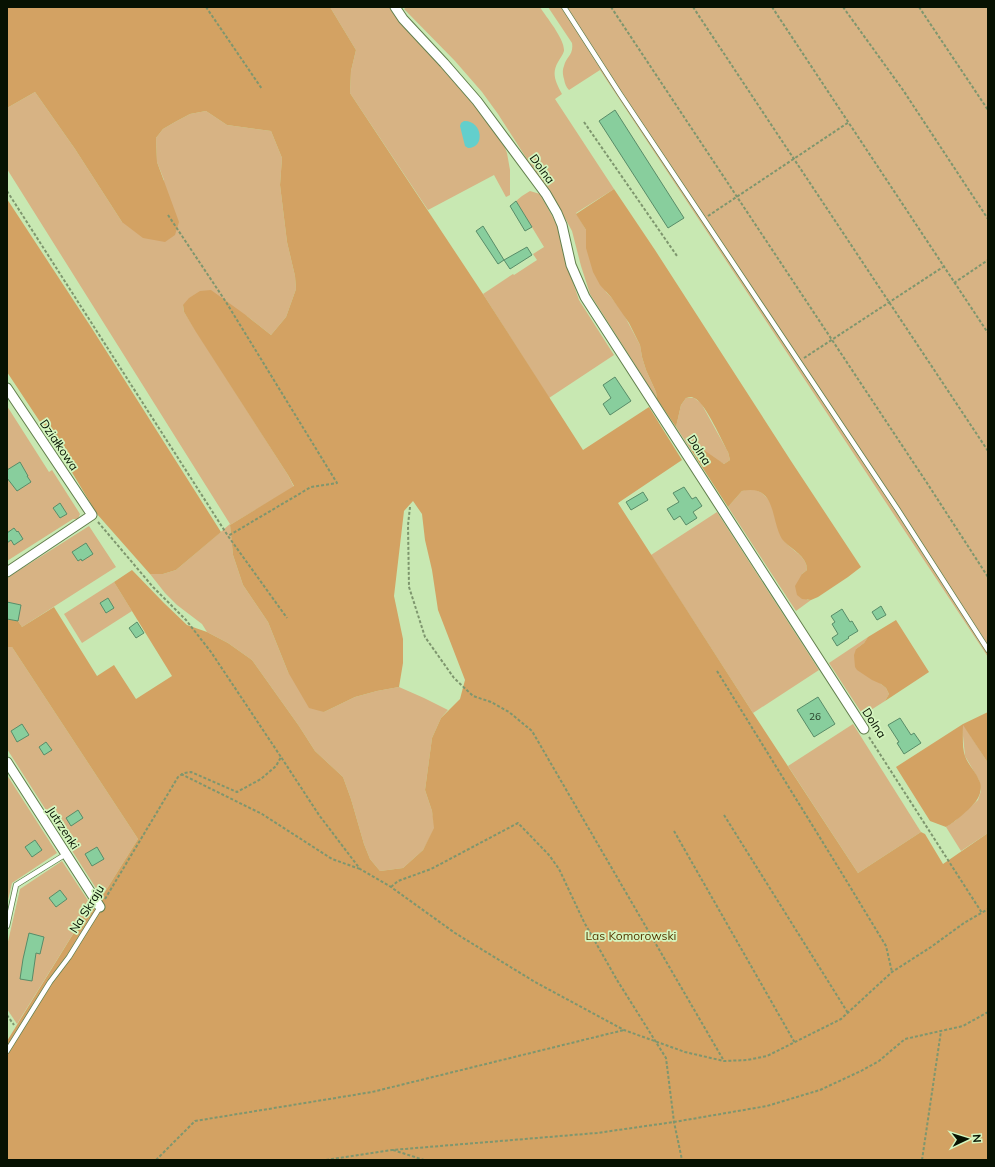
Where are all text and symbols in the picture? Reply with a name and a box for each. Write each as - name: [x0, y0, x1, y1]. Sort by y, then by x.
- street label: Dolna: [527, 151, 558, 186]
- street label: Działkowa: [37, 416, 82, 473]
- street label: Dolna: [684, 432, 715, 468]
- street label: Dolna: [859, 705, 890, 741]
- house number: 26: [809, 710, 821, 723]
- street label: Jutrzenki: [44, 803, 83, 852]
- street label: Na Skraju: [66, 882, 107, 936]
- park label: Las Komorowski: [586, 928, 677, 943]
- north arrow: [947, 1119, 987, 1159]
- text: N: [970, 1134, 984, 1143]

